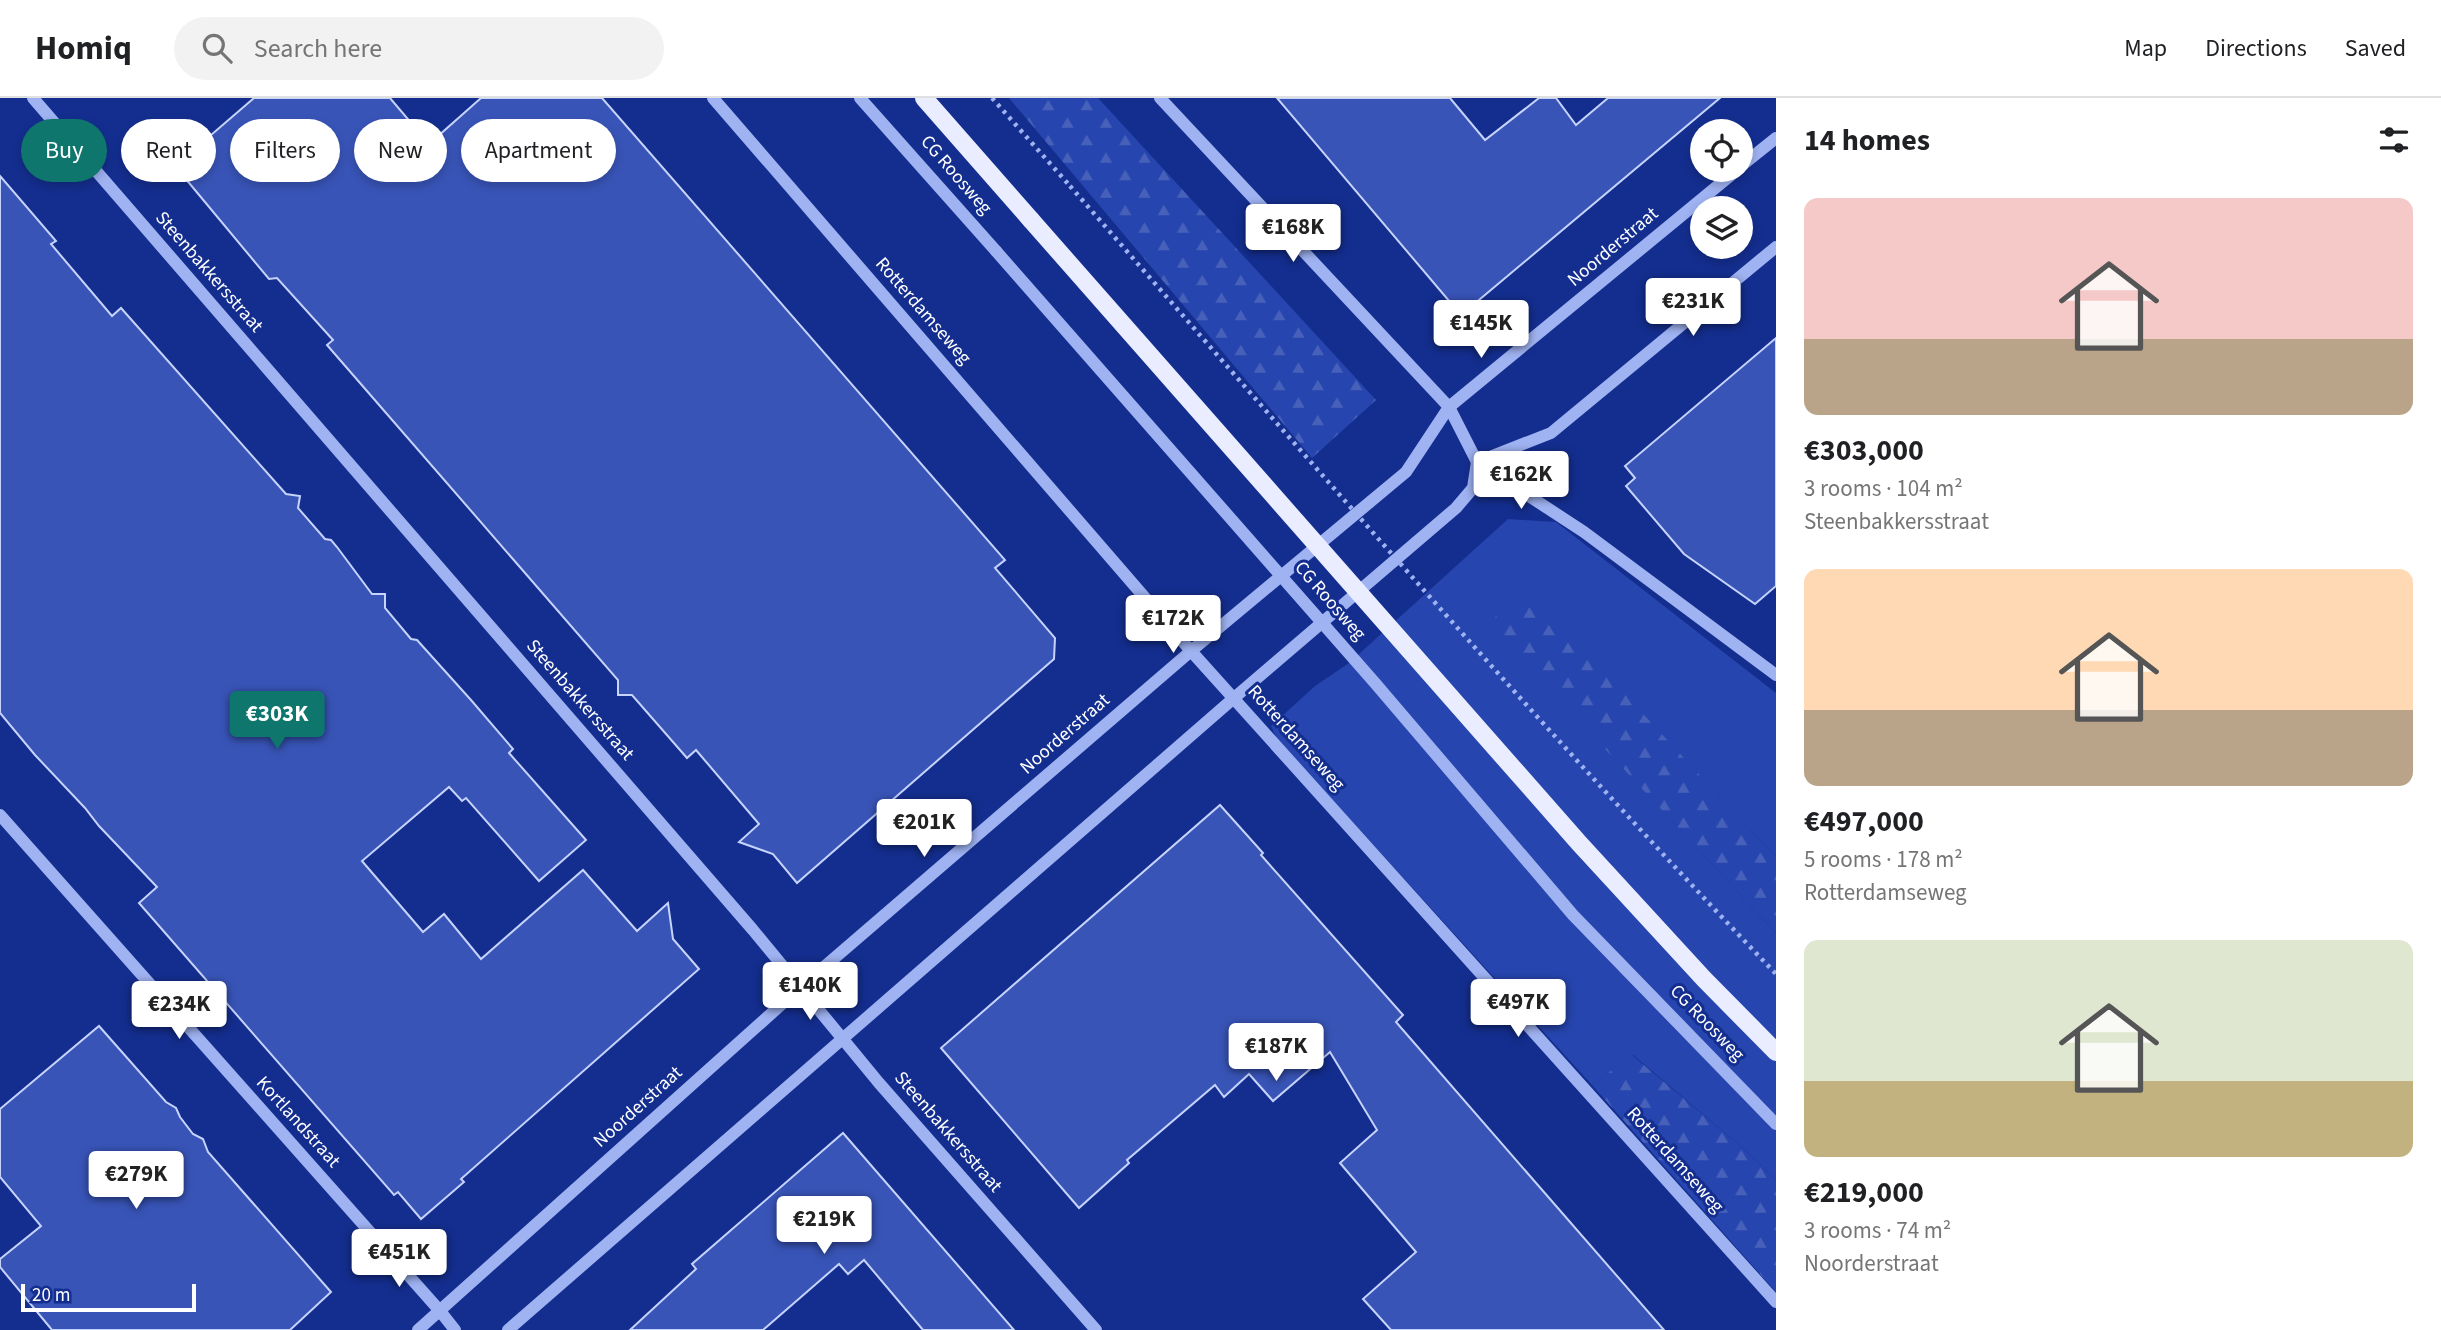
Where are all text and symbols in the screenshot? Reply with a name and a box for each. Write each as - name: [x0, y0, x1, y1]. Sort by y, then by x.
- search box: [174, 17, 664, 80]
- text: Homiq: [35, 25, 132, 72]
- icon: search: [198, 29, 236, 67]
- text: Search here: [254, 30, 382, 67]
- text: Map: [2124, 31, 2167, 66]
- text: Directions: [2205, 31, 2307, 66]
- text: Saved: [2345, 31, 2406, 66]
- chip: Buy: [21, 119, 107, 182]
- chip: Rent: [121, 119, 216, 182]
- chip: Filters: [230, 119, 340, 182]
- chip: New: [354, 119, 447, 182]
- chip: Apartment: [461, 119, 616, 182]
- map controls: [1690, 119, 1753, 259]
- button: locate: [1690, 119, 1753, 182]
- text: 14 homes: [1804, 119, 1930, 162]
- icon: filters: [2375, 121, 2413, 159]
- street label: CG Roosweg: [914, 129, 998, 221]
- button: layers: [1690, 196, 1753, 259]
- street label: Noorderstraat: [1562, 201, 1665, 293]
- pin: €168K: [1244, 204, 1342, 264]
- street label: Steenbakkersstraat: [149, 205, 270, 339]
- text: €168K: [1262, 210, 1324, 243]
- icon: home: [2046, 243, 2172, 369]
- street label: Rotterdamseweg: [869, 251, 978, 371]
- pin: €231K: [1644, 278, 1742, 338]
- text: €231K: [1662, 284, 1724, 317]
- pin: €145K: [1432, 300, 1530, 360]
- text: €145K: [1450, 306, 1512, 339]
- text: €303,000: [1804, 429, 1924, 472]
- pin: €162K: [1472, 452, 1570, 511]
- text: €162K: [1490, 457, 1552, 490]
- text: 3 rooms · 104 m²: [1804, 472, 1963, 505]
- text: Steenbakkersstraat: [1804, 505, 1989, 538]
- street label: CG Roosweg: [1288, 555, 1372, 647]
- pin: €172K: [1124, 596, 1222, 655]
- text: €172K: [1142, 601, 1204, 634]
- icon: home: [2046, 614, 2172, 740]
- street label: Steenbakkersstraat: [520, 633, 641, 767]
- street label: Rotterdamseweg: [1241, 679, 1351, 797]
- street label: Noorderstraat: [1014, 687, 1116, 781]
- pin: €303K: [228, 692, 326, 751]
- text: €303K: [246, 697, 308, 730]
- pin: €201K: [875, 800, 973, 859]
- text: €497,000: [1804, 800, 1924, 843]
- text: €201K: [893, 805, 955, 838]
- text: 5 rooms · 178 m²: [1804, 843, 1963, 876]
- text: Rotterdamseweg: [1804, 876, 1967, 909]
- pin: €140K: [761, 962, 859, 1022]
- text: €140K: [779, 968, 841, 1001]
- pin: €497K: [1469, 979, 1567, 1039]
- street label: CG Roosweg: [1663, 979, 1751, 1068]
- pin: €234K: [130, 982, 228, 1041]
- text: €497K: [1487, 985, 1549, 1018]
- icon: home: [2046, 985, 2172, 1111]
- text: €234K: [148, 987, 210, 1020]
- pin: €187K: [1227, 1024, 1325, 1083]
- text: €187K: [1245, 1029, 1307, 1062]
- street label: Noorderstraat: [588, 1059, 689, 1154]
- street label: Steenbakkersstraat: [888, 1065, 1009, 1199]
- street label: Kortlandstraat: [249, 1070, 347, 1174]
- street label: Rotterdamseweg: [1620, 1101, 1730, 1219]
- pin: €279K: [87, 1152, 185, 1211]
- text: €279K: [105, 1157, 167, 1190]
- text: €219,000: [1804, 1171, 1924, 1214]
- pin: €219K: [775, 1196, 873, 1256]
- text: €219K: [793, 1202, 855, 1235]
- text: 3 rooms · 74 m²: [1804, 1214, 1951, 1247]
- pin: €451K: [350, 1230, 448, 1289]
- text: €451K: [368, 1235, 430, 1268]
- text: Noorderstraat: [1804, 1247, 1939, 1280]
- scale bar: [21, 1281, 196, 1313]
- text: 20 m: [32, 1282, 70, 1309]

